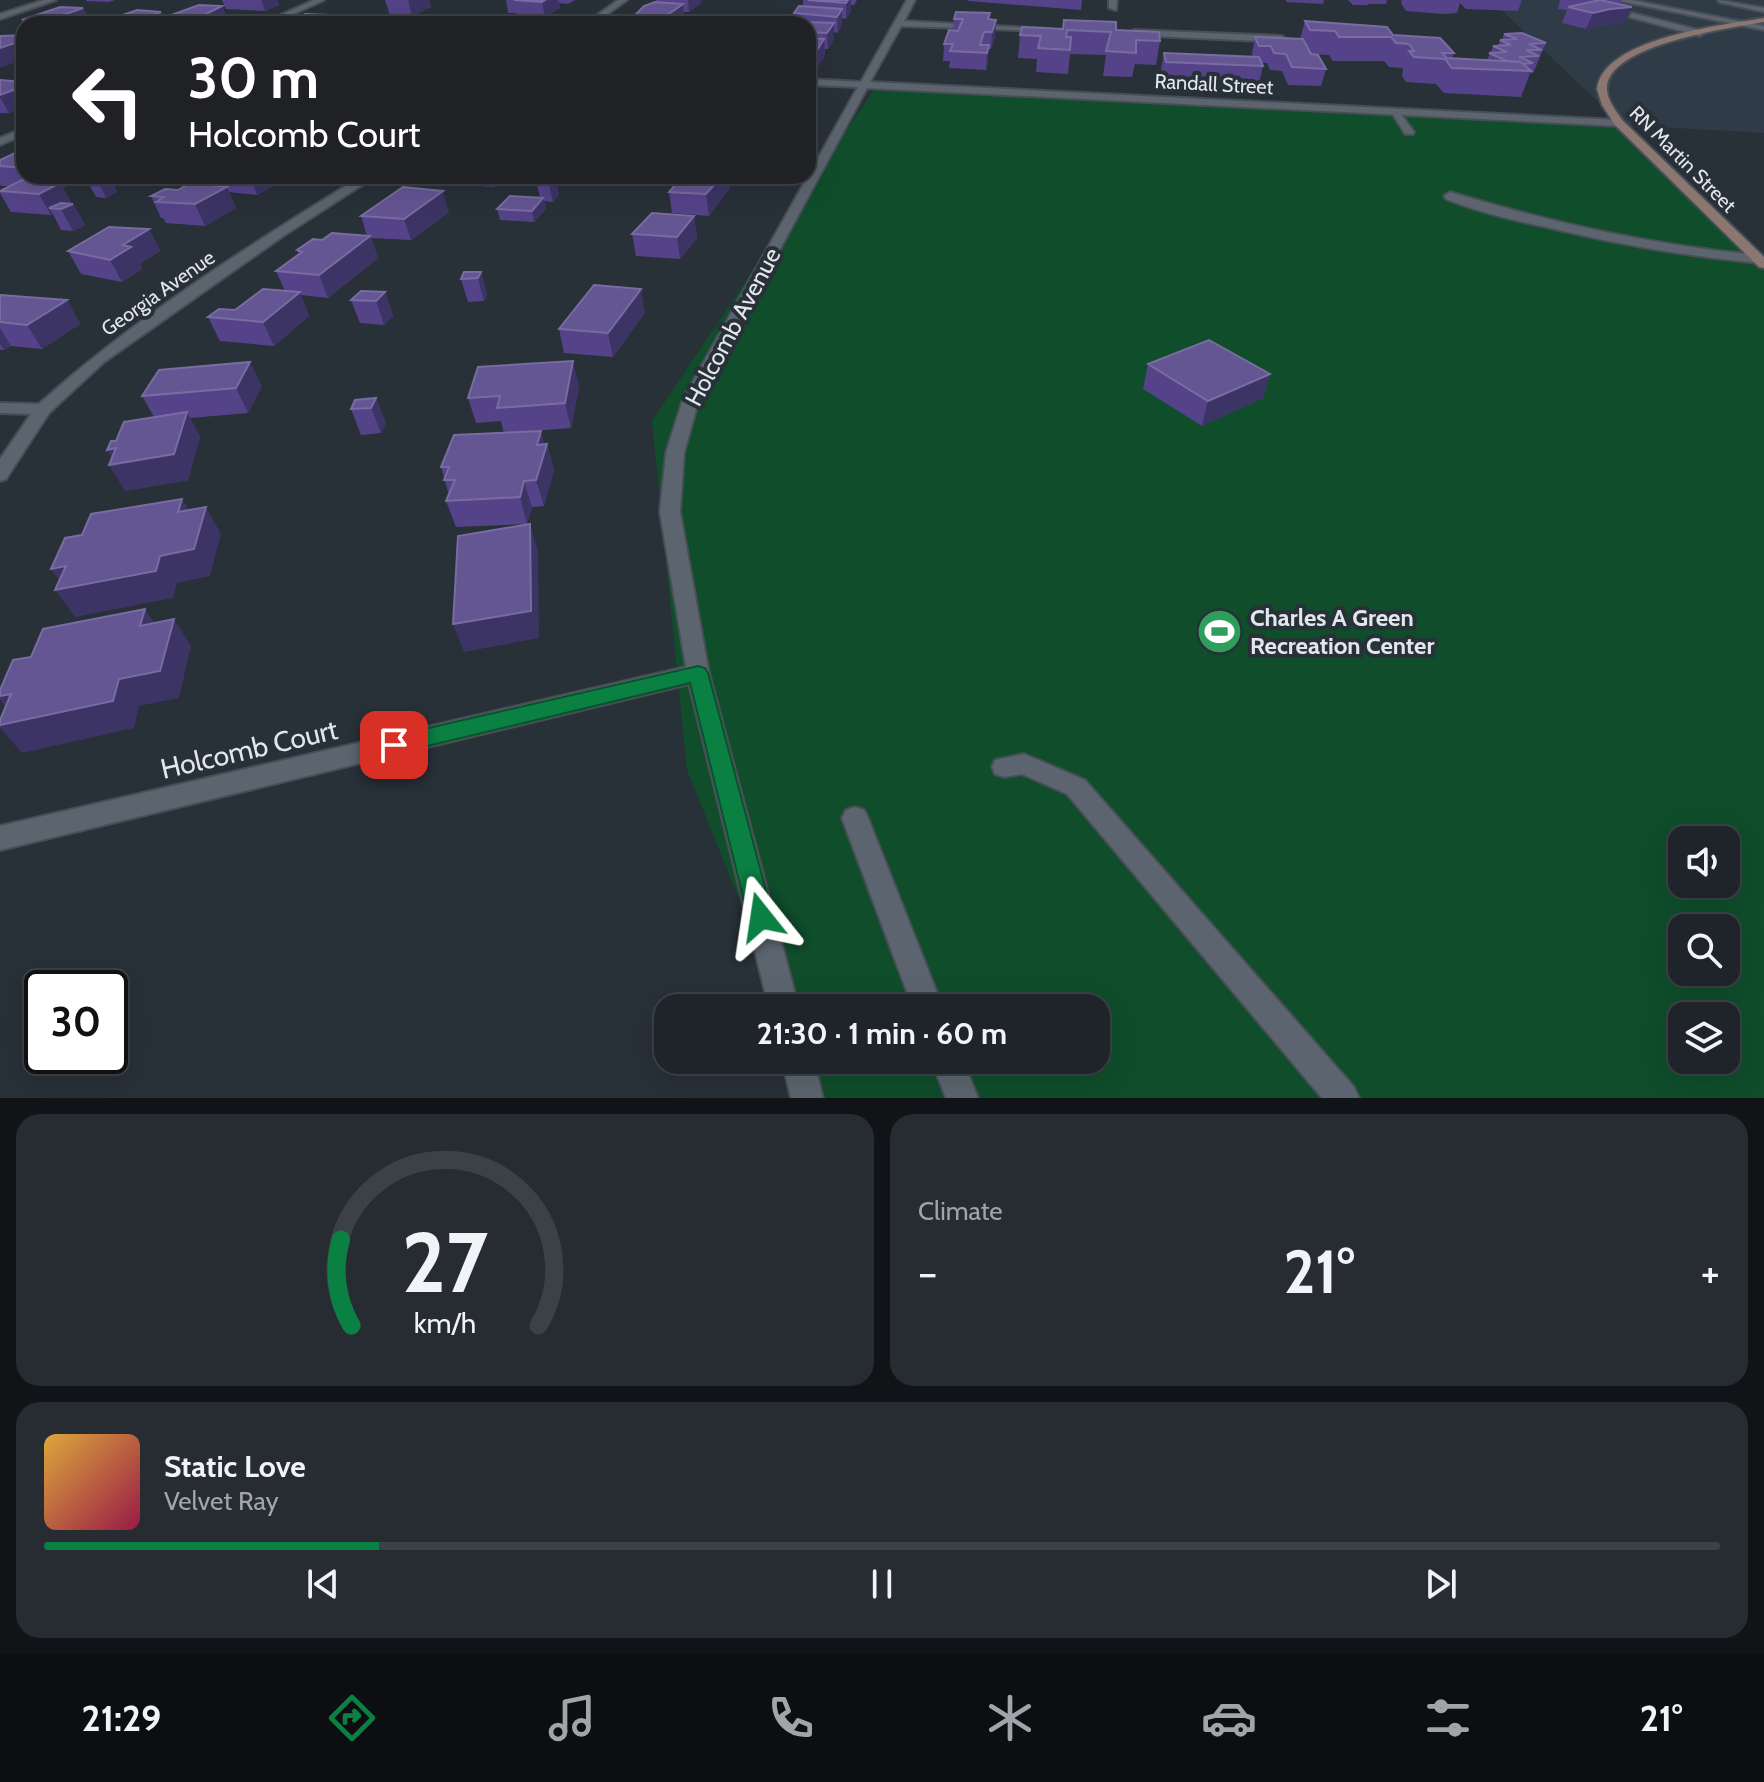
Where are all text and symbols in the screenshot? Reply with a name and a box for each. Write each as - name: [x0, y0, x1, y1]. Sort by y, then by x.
- text: 30 m: [188, 44, 319, 112]
- icon: left: [56, 48, 160, 152]
- street label: Randall Street: [1154, 69, 1274, 99]
- street label: RN Martin Street: [1625, 101, 1741, 217]
- text: Holcomb Court: [188, 112, 420, 156]
- street label: Holcomb Avenue: [679, 243, 786, 411]
- street label: Georgia Avenue: [97, 245, 219, 341]
- place label: Charles A Green Recreation Center: [1250, 603, 1434, 660]
- sports icon: Charles A Green Recreation Center: [1195, 608, 1243, 656]
- pin: [360, 711, 428, 779]
- street label: Holcomb Court: [157, 712, 341, 786]
- icon: arrive: [372, 723, 416, 767]
- map controls: [1668, 826, 1740, 1074]
- button: sound: [1668, 826, 1740, 898]
- position arrow: [719, 875, 803, 959]
- button: search: [1668, 914, 1740, 986]
- speed limit sign: 30: [24, 970, 128, 1074]
- button: layers: [1668, 1002, 1740, 1074]
- text: 21:30 · 1 min · 60 m: [757, 1015, 1007, 1052]
- text: Climate: [918, 1195, 1003, 1227]
- text: 27: [402, 1212, 488, 1313]
- text: 21°: [1283, 1235, 1355, 1308]
- text: −: [918, 1246, 937, 1299]
- text: +: [1701, 1246, 1720, 1299]
- text: km/h: [414, 1305, 476, 1340]
- text: Static Love: [164, 1448, 306, 1485]
- text: Velvet Ray: [164, 1485, 279, 1517]
- icon: previous: [301, 1562, 345, 1606]
- icon: pause: [860, 1562, 904, 1606]
- icon: next: [1419, 1562, 1463, 1606]
- icon: directions: [324, 1690, 380, 1746]
- icon: music: [544, 1690, 600, 1746]
- icon: phone: [763, 1690, 819, 1746]
- icon: climate: [982, 1690, 1038, 1746]
- icon: car: [1201, 1690, 1257, 1746]
- icon: filters: [1420, 1690, 1476, 1746]
- text: 21:29: [82, 1696, 161, 1740]
- text: 21°: [1640, 1696, 1682, 1740]

